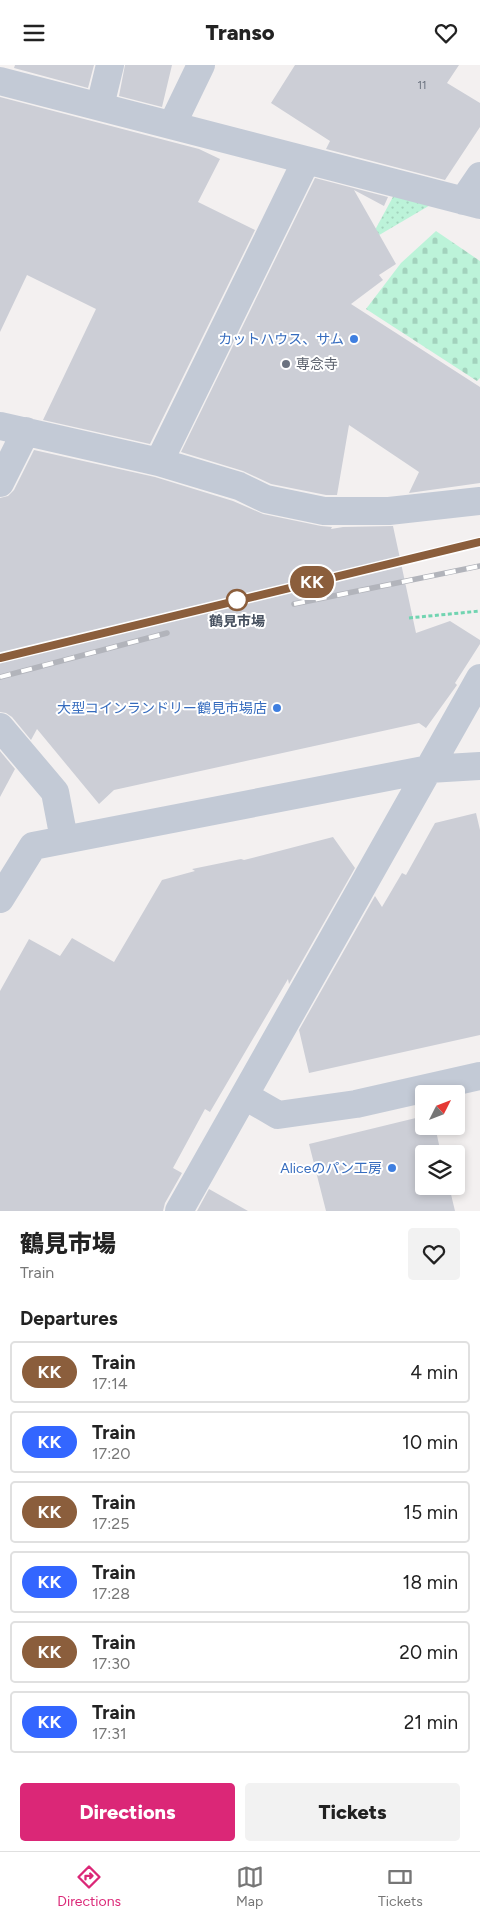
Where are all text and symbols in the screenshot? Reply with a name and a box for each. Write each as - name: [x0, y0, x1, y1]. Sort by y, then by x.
- icon: menu: [20, 19, 48, 47]
- text: Transo: [205, 19, 275, 46]
- icon: heart: [432, 19, 460, 47]
- house number: 11: [417, 79, 427, 92]
- place label: カットハウス、サム: [218, 331, 344, 348]
- marker: カットハウス、サム: [348, 333, 360, 345]
- place label: 専念寺: [296, 356, 338, 373]
- marker: 専念寺: [280, 358, 292, 370]
- line badge: KK: [290, 566, 334, 598]
- text: KK: [300, 571, 324, 593]
- marker: 鶴見市場: [226, 589, 248, 611]
- place label: 鶴見市場: [209, 613, 265, 630]
- place label: 大型コインランドリー鶴見市場店: [57, 700, 267, 717]
- marker: 大型コインランドリー鶴見市場店: [271, 702, 283, 714]
- north arrow: [415, 1085, 465, 1135]
- map controls: [415, 1085, 465, 1195]
- button: layers: [415, 1145, 465, 1195]
- place label: Aliceのパン工房: [280, 1160, 382, 1177]
- marker: Aliceのパン工房: [386, 1162, 398, 1174]
- button: heart: [408, 1228, 460, 1280]
- text: 鶴見市場: [20, 1229, 116, 1258]
- text: Train: [20, 1263, 54, 1282]
- text: Departures: [20, 1307, 118, 1330]
- text: Train: [92, 1351, 135, 1374]
- text: KK: [38, 1361, 61, 1383]
- text: 4 min: [410, 1361, 458, 1384]
- text: 17:14: [92, 1374, 128, 1393]
- text: Train: [92, 1421, 135, 1444]
- text: KK: [38, 1431, 61, 1453]
- text: 10 min: [402, 1431, 458, 1454]
- text: 17:20: [92, 1444, 130, 1463]
- text: Train: [92, 1491, 135, 1514]
- text: KK: [38, 1501, 61, 1523]
- text: 15 min: [403, 1501, 458, 1524]
- text: 17:25: [92, 1514, 129, 1533]
- text: Train: [92, 1561, 135, 1584]
- text: KK: [38, 1571, 61, 1593]
- text: 18 min: [403, 1571, 458, 1594]
- text: 17:28: [92, 1584, 130, 1603]
- text: Train: [92, 1631, 135, 1654]
- text: KK: [38, 1641, 61, 1663]
- text: 20 min: [399, 1641, 458, 1664]
- text: 17:30: [92, 1654, 130, 1673]
- text: Train: [92, 1701, 135, 1724]
- text: KK: [38, 1711, 61, 1733]
- text: 21 min: [404, 1711, 458, 1734]
- text: 17:31: [92, 1724, 127, 1743]
- button: Directions: [20, 1783, 235, 1841]
- button: Tickets: [245, 1783, 460, 1841]
- tab: Directions: [57, 1863, 121, 1910]
- tab: Map: [236, 1863, 264, 1910]
- tab: Tickets: [378, 1863, 423, 1910]

